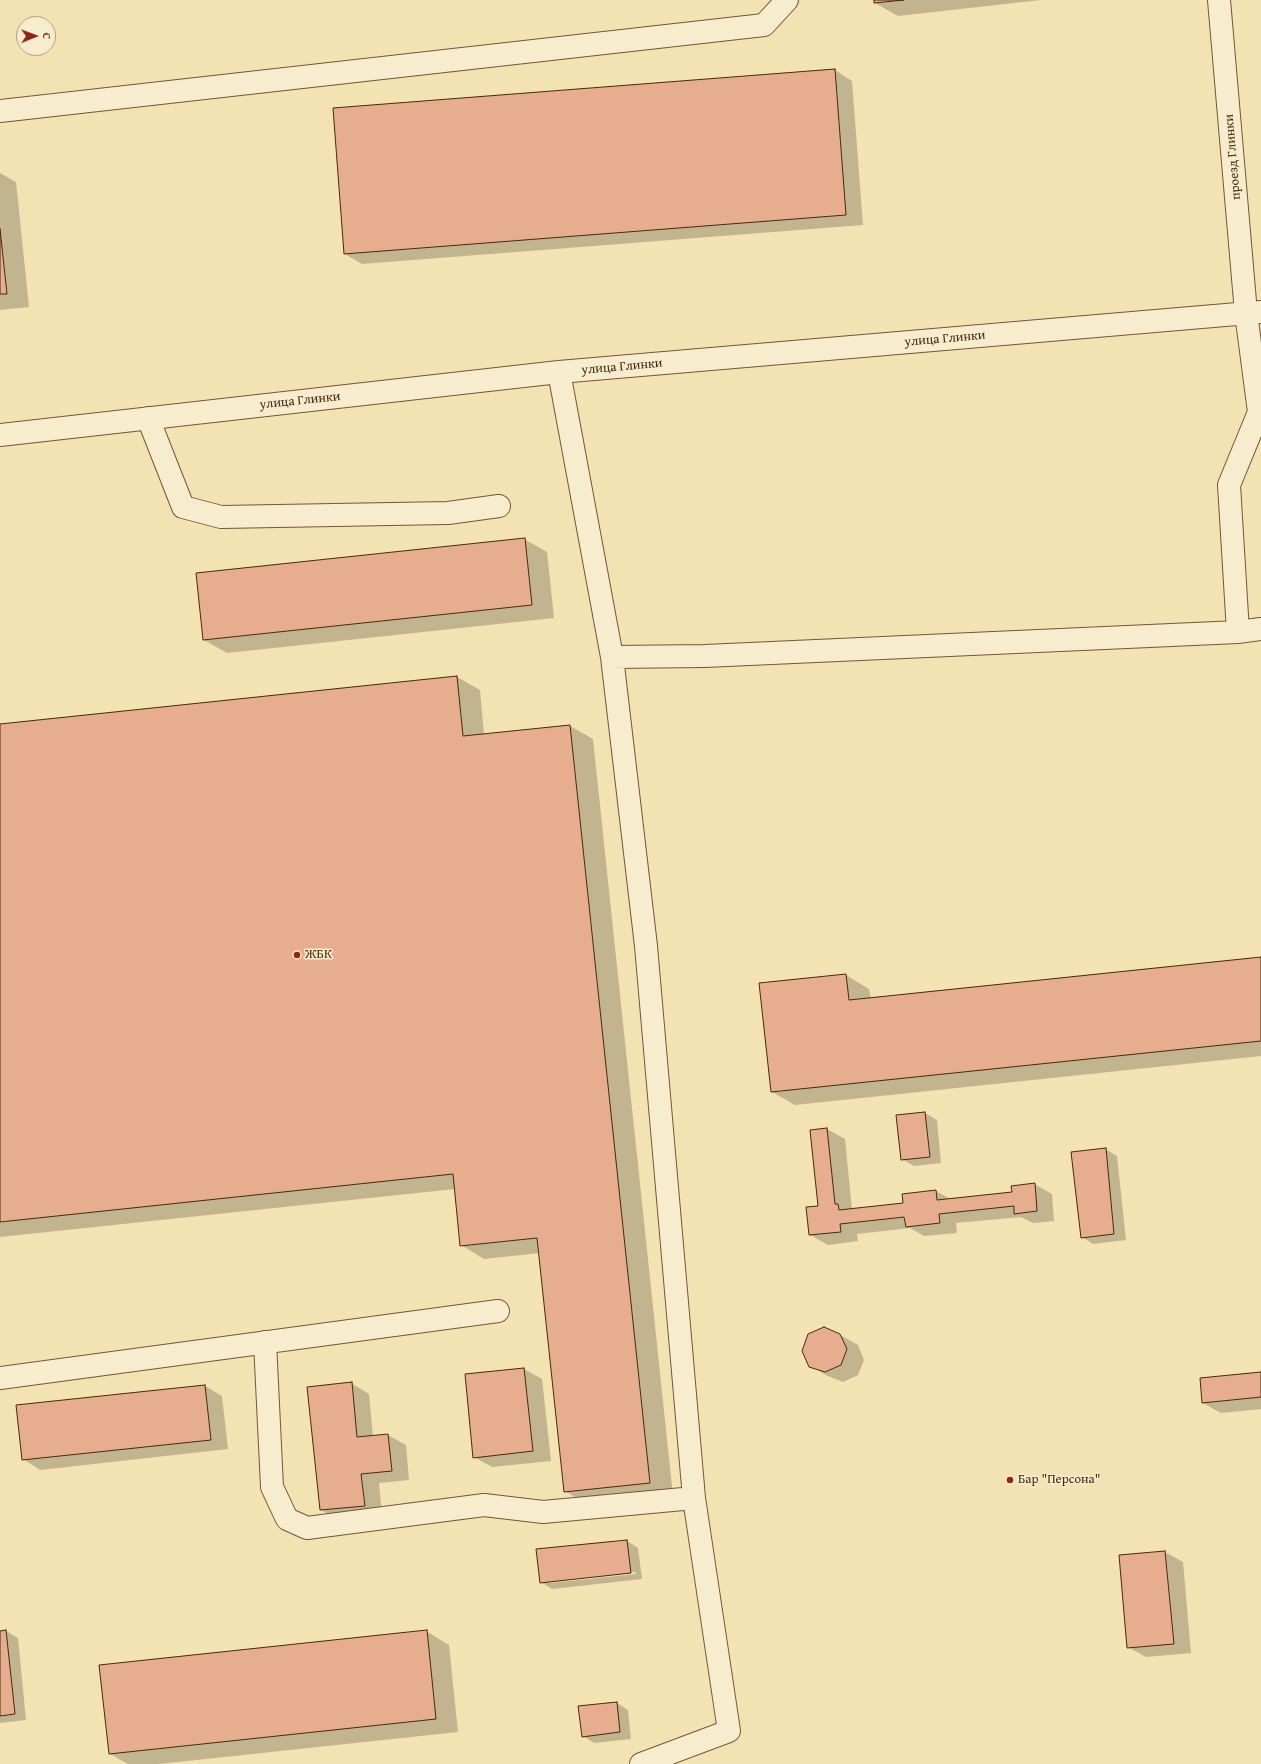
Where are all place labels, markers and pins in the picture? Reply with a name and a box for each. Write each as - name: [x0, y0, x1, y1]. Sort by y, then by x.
- place label: ЖБК: [305, 947, 332, 963]
- marker: ЖБК: [292, 950, 302, 960]
- place label: Бар "Персона": [1018, 1472, 1100, 1488]
- marker: Бар "Персона": [1005, 1475, 1015, 1485]

